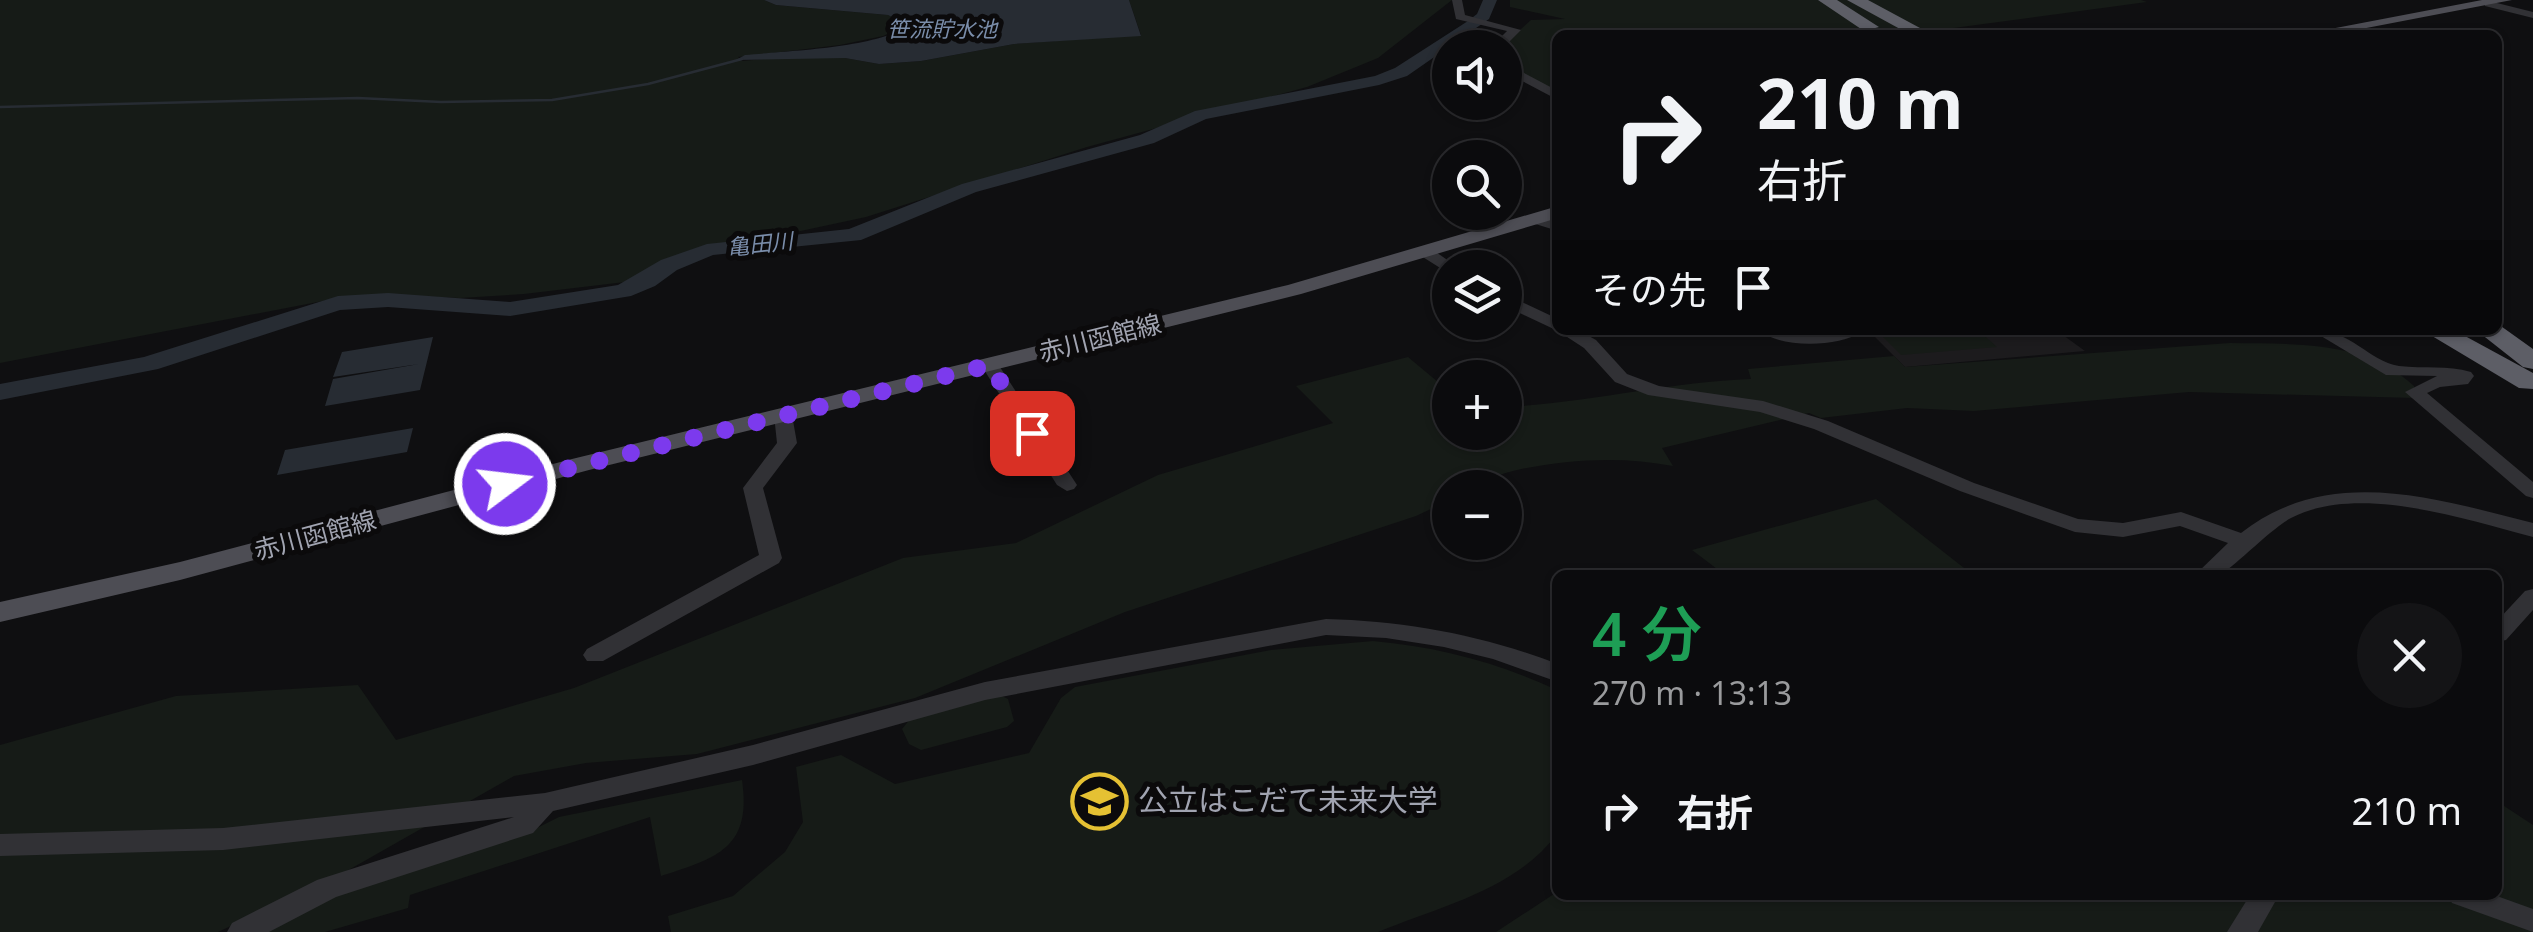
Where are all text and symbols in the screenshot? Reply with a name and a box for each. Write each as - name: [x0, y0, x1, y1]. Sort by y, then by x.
- water label: 笹流貯水池: [887, 13, 999, 43]
- map controls: [1432, 30, 1522, 560]
- button: sound: [1432, 30, 1522, 120]
- text: 210 m: [1757, 54, 1964, 150]
- icon: right: [1592, 70, 1722, 200]
- button: search: [1432, 140, 1522, 230]
- text: 右折: [1757, 149, 1847, 210]
- water label: 亀田川: [726, 224, 796, 261]
- button: layers: [1432, 250, 1522, 340]
- icon: arrive: [1726, 260, 1781, 315]
- text: その先: [1592, 263, 1706, 315]
- street label: 赤川函館線: [1035, 305, 1165, 369]
- button: +: [1432, 360, 1522, 450]
- pin: [990, 391, 1075, 476]
- icon: arrive: [1005, 406, 1060, 461]
- position arrow: [453, 432, 557, 536]
- button: −: [1432, 470, 1522, 560]
- street label: 赤川函館線: [250, 501, 380, 567]
- text: 4 分: [1592, 592, 1702, 674]
- button: close: [2357, 603, 2462, 708]
- text: 270 m · 13:13: [1592, 671, 1792, 714]
- school or university icon: 公立はこだて未来大学: [1069, 771, 1129, 831]
- place label: 公立はこだて未来大学: [1138, 779, 1438, 820]
- icon: right: [1592, 783, 1647, 838]
- text: 210 m: [2351, 784, 2462, 836]
- text: 右折: [1677, 786, 1753, 838]

